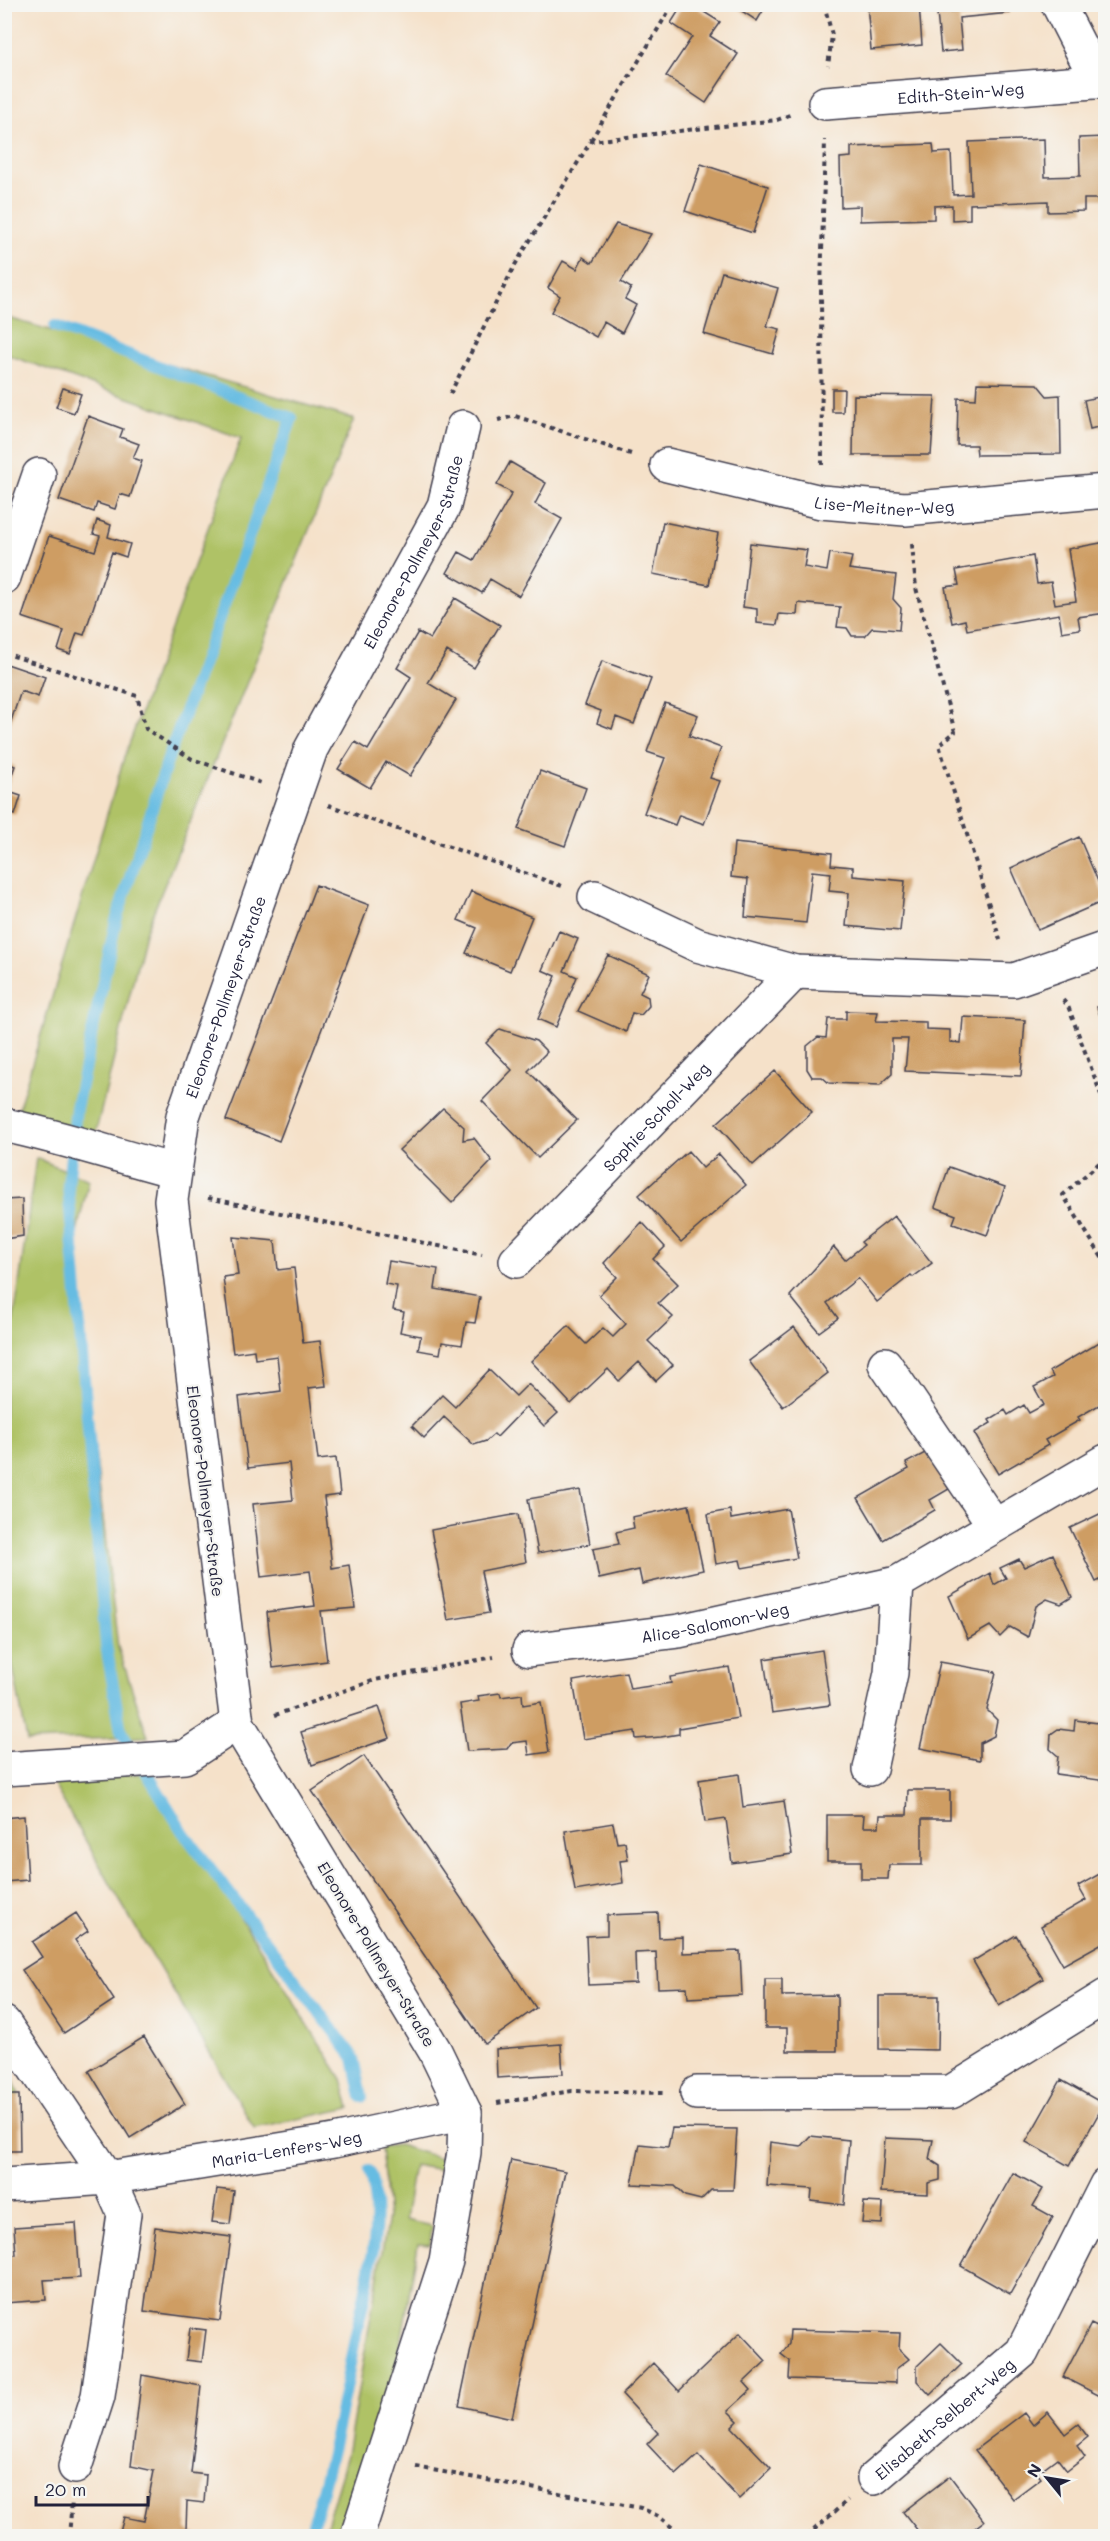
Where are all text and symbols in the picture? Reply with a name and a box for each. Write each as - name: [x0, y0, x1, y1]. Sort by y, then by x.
- street label: Edith-Stein-Weg: [897, 77, 1025, 108]
- street label: Eleonore-Pollmeyer-Straße: [358, 453, 466, 652]
- street label: Lise-Meitner-Weg: [813, 490, 955, 520]
- street label: Eleonore-Pollmeyer-Straße: [180, 893, 270, 1101]
- street label: Sophie-Scholl-Weg: [598, 1057, 713, 1176]
- street label: Eleonore-Pollmeyer-Straße: [183, 1384, 229, 1598]
- street label: Alice-Salomon-Weg: [640, 1597, 790, 1646]
- street label: Eleonore-Pollmeyer-Straße: [313, 1857, 441, 2051]
- street label: Maria-Lenfers-Weg: [210, 2125, 363, 2171]
- street label: Elisabeth-Selbert-Weg: [870, 2353, 1018, 2484]
- north arrow: [1017, 2448, 1077, 2508]
- text: N: [1021, 2460, 1046, 2481]
- scale bar: [36, 2469, 148, 2507]
- text: 20 m: [45, 2477, 86, 2501]

